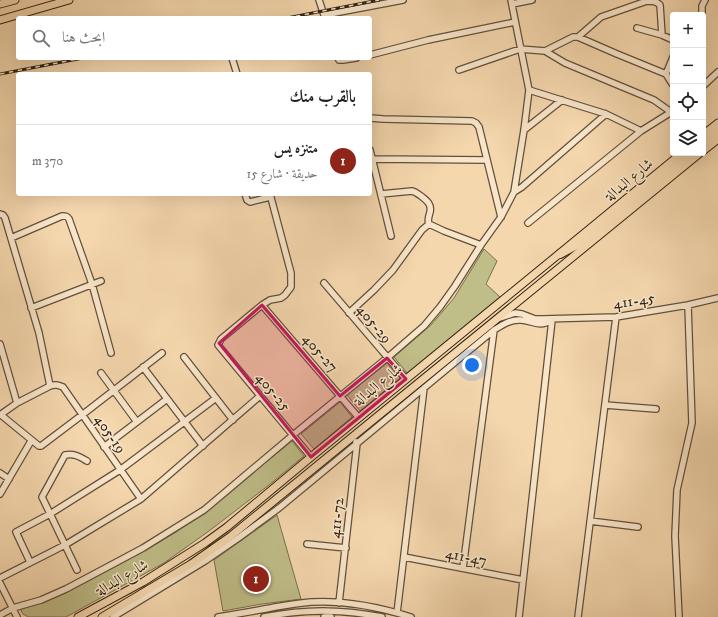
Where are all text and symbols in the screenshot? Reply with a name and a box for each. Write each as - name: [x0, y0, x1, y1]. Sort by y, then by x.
- map controls: [670, 12, 706, 156]
- button: +: [670, 12, 706, 48]
- search box: [16, 16, 372, 60]
- icon: search: [30, 27, 52, 49]
- text: ابحث هنا: [62, 28, 105, 47]
- button: −: [670, 48, 706, 84]
- button: locate: [670, 84, 706, 120]
- text: بالقرب منك: [290, 86, 356, 108]
- button: layers: [670, 120, 706, 156]
- text: متنزه يس: [274, 139, 318, 158]
- text: 370 m: [32, 153, 63, 169]
- text: 1: [341, 153, 345, 169]
- street label: شارع البدالة: [600, 154, 659, 209]
- text: حديقة · شارع 15: [246, 166, 318, 182]
- street label: 411-45: [612, 288, 657, 314]
- street label: 405-29: [352, 301, 396, 347]
- street label: 405-27: [298, 330, 342, 376]
- your location: [462, 355, 482, 375]
- street label: شارع البدالة: [349, 360, 408, 413]
- street label: 405-25: [251, 369, 295, 416]
- street label: 405-19: [90, 411, 130, 457]
- street label: 411-72: [325, 496, 349, 539]
- street label: 411-47: [444, 544, 488, 570]
- street label: شارع البدالة: [92, 555, 153, 604]
- pin: 1: [243, 564, 269, 594]

